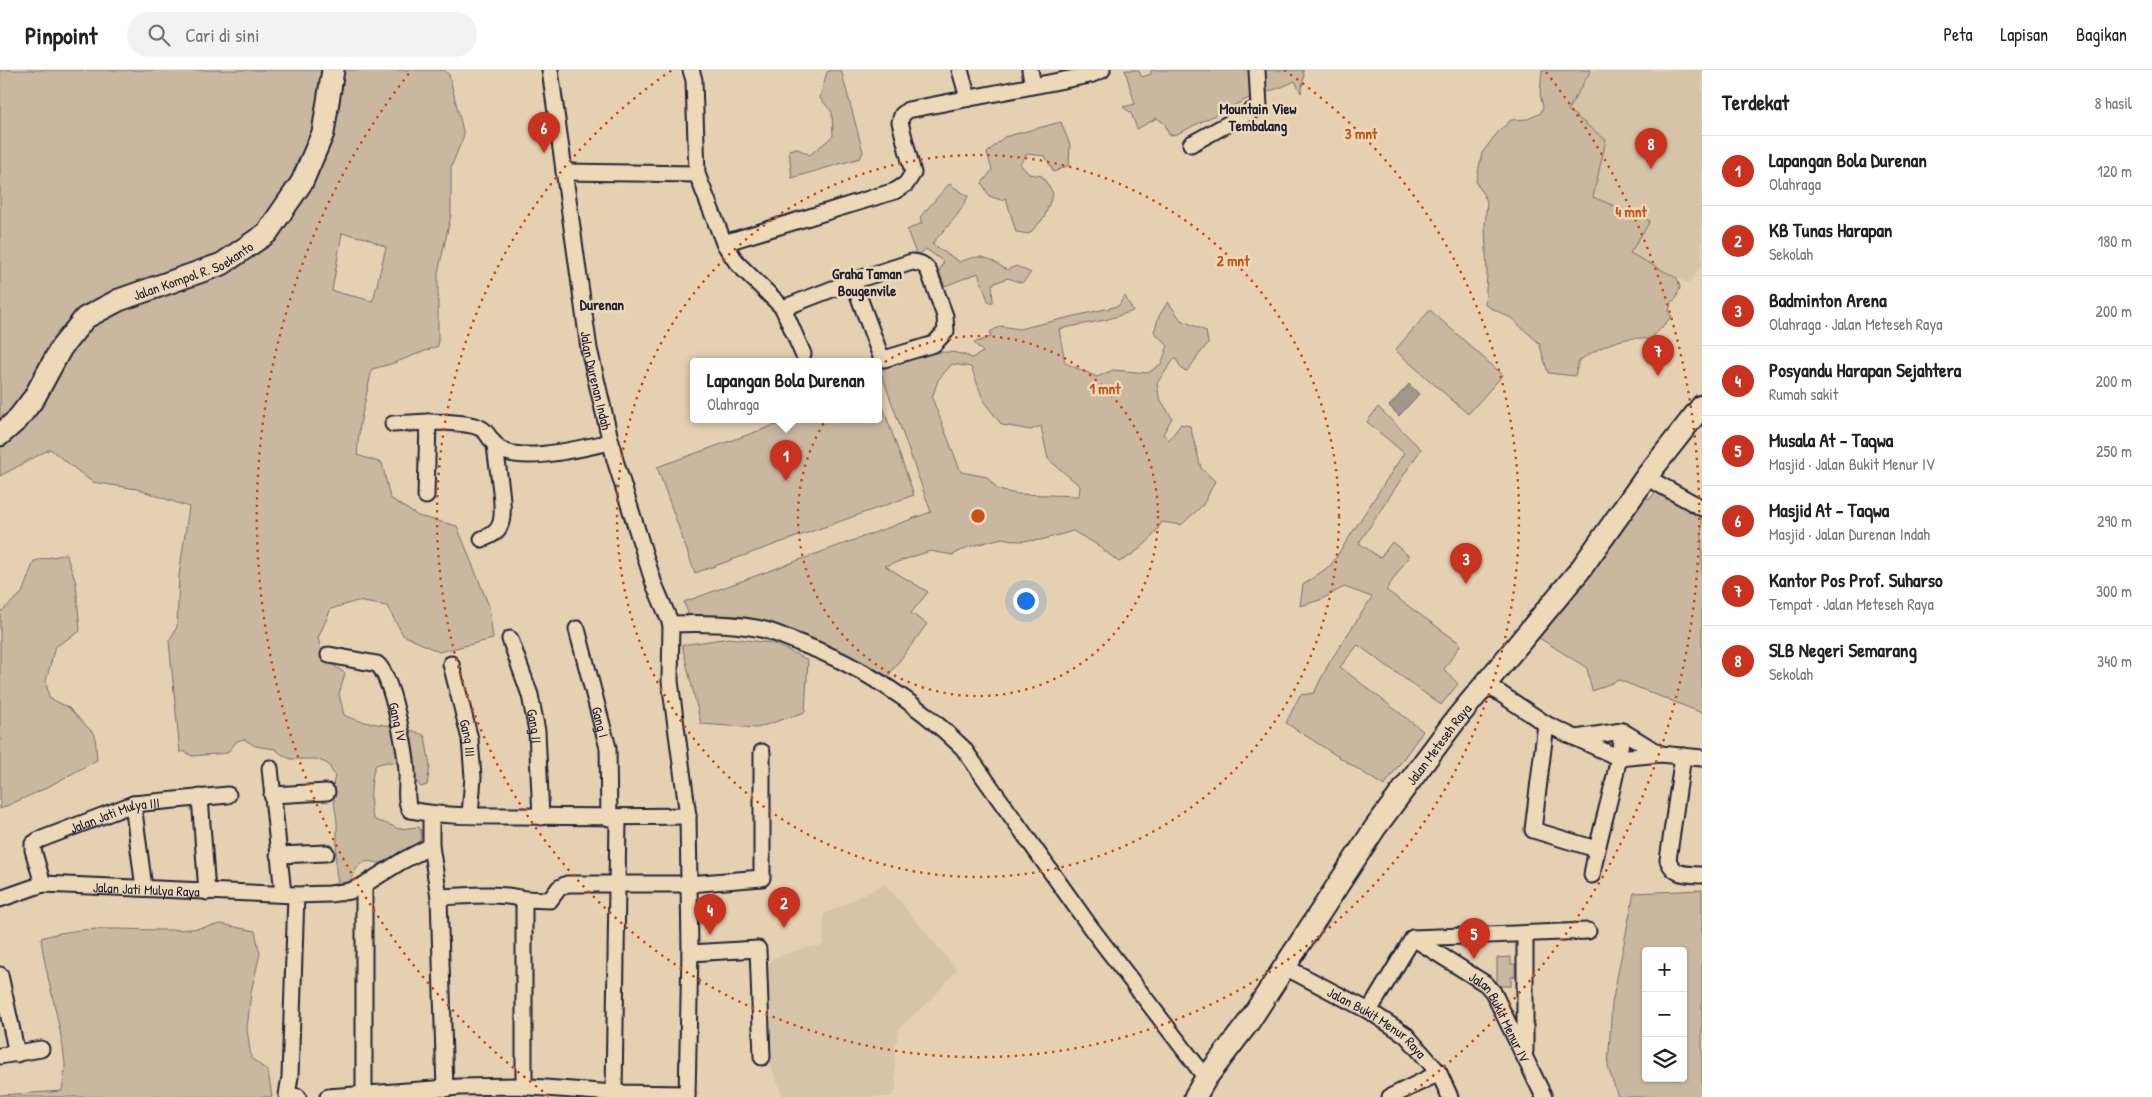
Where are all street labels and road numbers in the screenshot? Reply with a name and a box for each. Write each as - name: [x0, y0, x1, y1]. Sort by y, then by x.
- street label: Jalan Kompol R. Soekanto: [130, 236, 257, 304]
- street label: Jalan Durenan Indah: [577, 330, 617, 432]
- street label: Jalan Meteseh Raya: [1401, 699, 1475, 788]
- street label: Gang IV: [385, 700, 412, 743]
- street label: Gang I: [588, 704, 614, 739]
- street label: Gang II: [523, 707, 547, 744]
- street label: Gang III: [456, 717, 481, 757]
- street label: Jalan Jati Mulya III: [67, 792, 160, 837]
- street label: Jalan Jati Mulya Raya: [92, 877, 201, 901]
- street label: Jalan Bukit Menur IV: [1466, 967, 1535, 1065]
- street label: Jalan Bukit Menur Raya: [1324, 982, 1432, 1062]

